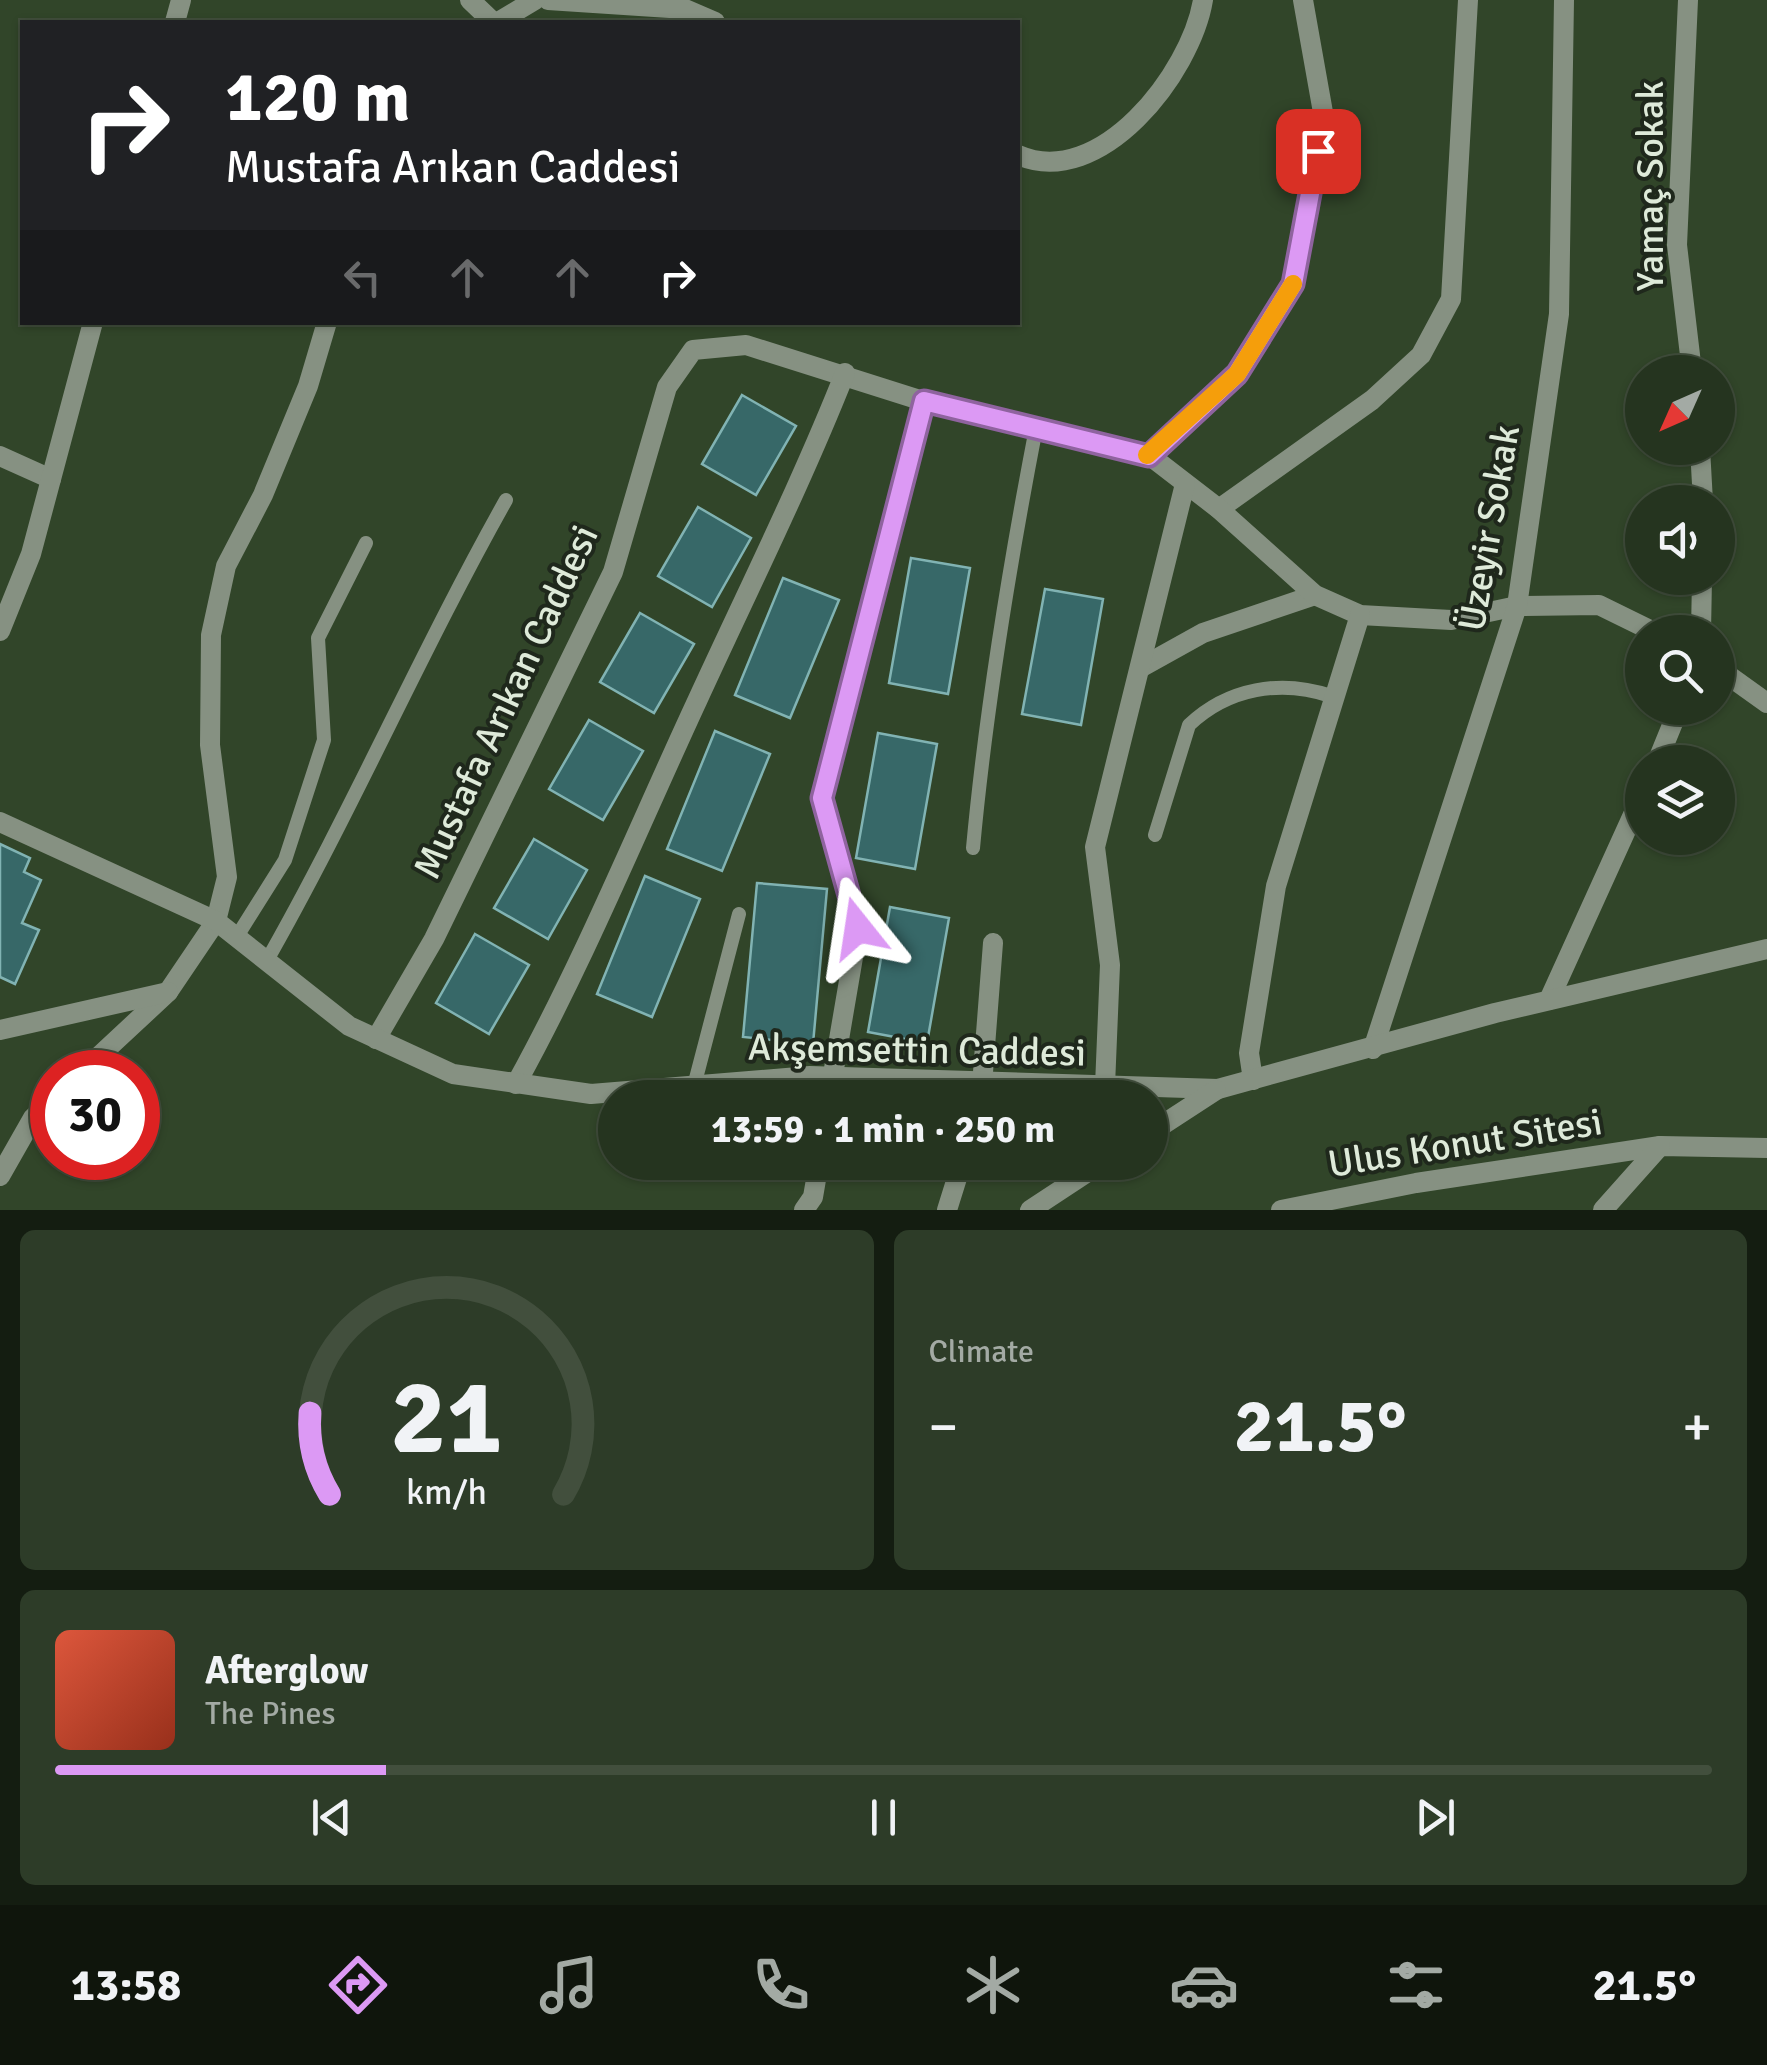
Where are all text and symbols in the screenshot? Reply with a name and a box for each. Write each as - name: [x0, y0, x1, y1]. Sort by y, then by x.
- text: 120 m: [225, 54, 410, 140]
- icon: right: [60, 60, 190, 190]
- street label: Yamaç Sokak: [1627, 81, 1674, 291]
- pin: [1276, 109, 1361, 194]
- icon: arrive: [1291, 124, 1346, 179]
- text: Mustafa Arıkan Caddesi: [225, 140, 681, 195]
- icon: left: [335, 250, 390, 305]
- icon: ahead: [440, 250, 495, 305]
- icon: ahead: [545, 250, 600, 305]
- icon: right: [650, 250, 705, 305]
- north arrow: [1625, 355, 1735, 465]
- map controls: [1625, 355, 1735, 855]
- street label: Üzeyir Sokak: [1448, 421, 1530, 635]
- button: sound: [1625, 485, 1735, 595]
- street label: Mustafa Arıkan Caddesi: [403, 518, 609, 886]
- button: search: [1625, 615, 1735, 725]
- button: layers: [1625, 745, 1735, 855]
- position arrow: [806, 876, 910, 980]
- street label: Akşemsettin Caddesi: [747, 1024, 1087, 1076]
- speed limit sign: 30: [30, 1050, 160, 1180]
- street label: Ulus Konut Sitesi: [1324, 1098, 1606, 1188]
- text: 13:59 · 1 min · 250 m: [711, 1106, 1055, 1153]
- text: Climate: [929, 1332, 1034, 1371]
- text: 21: [391, 1354, 503, 1482]
- text: 21.5°: [1234, 1380, 1407, 1473]
- text: −: [929, 1393, 958, 1461]
- text: +: [1682, 1393, 1712, 1461]
- text: km/h: [406, 1470, 487, 1514]
- text: Afterglow: [205, 1647, 368, 1694]
- text: The Pines: [205, 1694, 336, 1733]
- icon: previous: [304, 1790, 359, 1845]
- icon: pause: [856, 1790, 911, 1845]
- icon: next: [1408, 1790, 1463, 1845]
- icon: directions: [323, 1950, 393, 2020]
- icon: music: [534, 1950, 604, 2020]
- icon: phone: [746, 1950, 816, 2020]
- icon: climate: [958, 1950, 1028, 2020]
- icon: car: [1169, 1950, 1239, 2020]
- icon: filters: [1381, 1950, 1451, 2020]
- text: 13:58: [71, 1958, 181, 2013]
- text: 21.5°: [1592, 1958, 1696, 2013]

